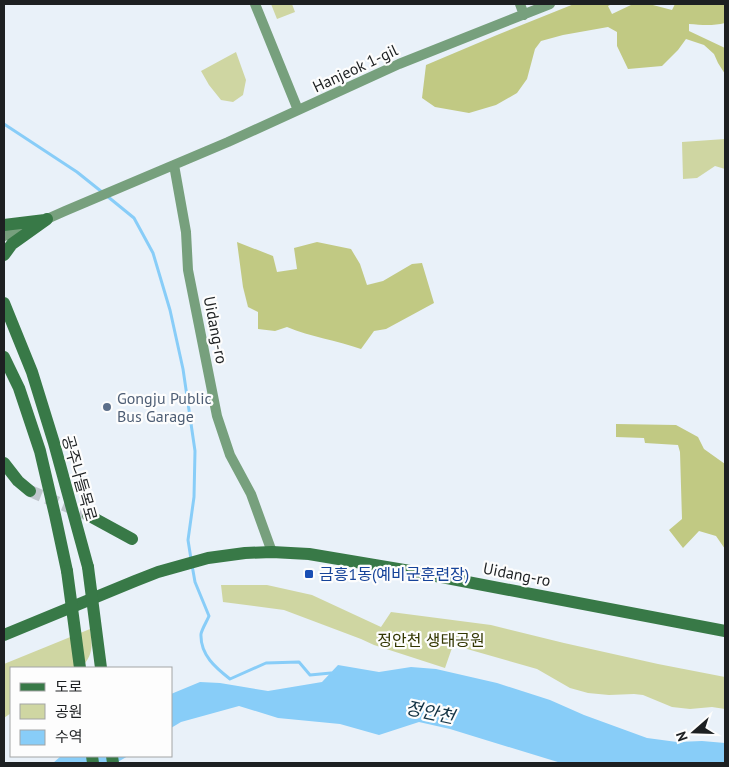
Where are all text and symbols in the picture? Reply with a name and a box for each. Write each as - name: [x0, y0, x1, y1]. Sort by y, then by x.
- street label: Hanjeok 1-gil: [309, 39, 401, 96]
- street label: Uidang-ro: [200, 295, 232, 365]
- place label: Gongju Public Bus Garage: [117, 388, 212, 426]
- marker: Gongju Public Bus Garage: [101, 401, 113, 413]
- street label: 공주나들목로: [58, 433, 102, 523]
- street label: Uidang-ro: [482, 558, 552, 590]
- place label: 금흥1동(예비군훈련장): [319, 564, 469, 584]
- marker: 금흥1동(예비군훈련장): [303, 568, 315, 580]
- park label: 정안천 생태공원: [377, 630, 485, 650]
- legend: [10, 667, 172, 757]
- text: 도로: [55, 677, 83, 696]
- water label: 정안천: [403, 696, 459, 729]
- text: 공원: [55, 702, 83, 721]
- north arrow: [669, 707, 719, 757]
- text: 수역: [55, 727, 83, 746]
- text: N: [672, 729, 692, 744]

